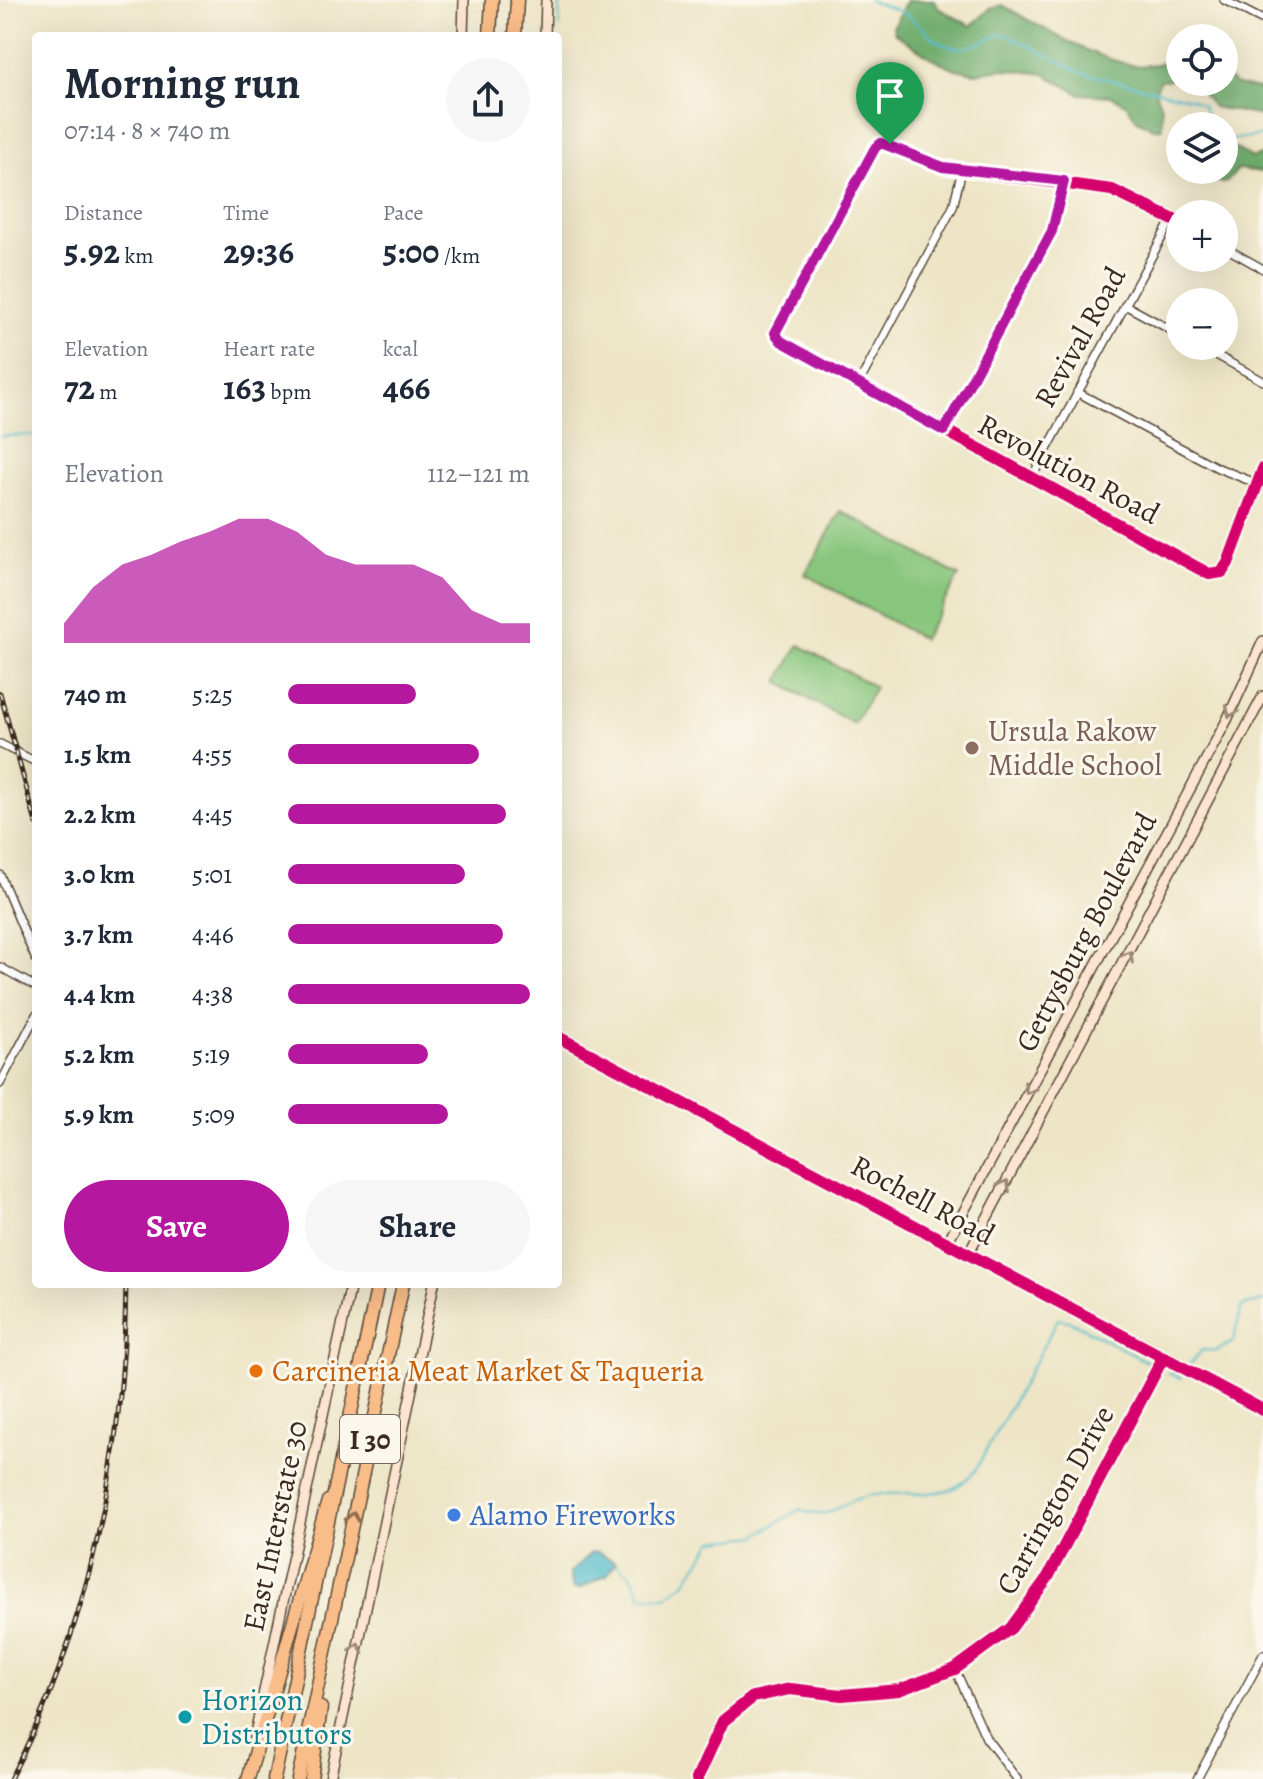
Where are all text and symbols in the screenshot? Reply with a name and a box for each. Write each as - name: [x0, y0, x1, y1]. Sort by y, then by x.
- map controls: [1166, 24, 1238, 360]
- button: locate: [1166, 24, 1238, 96]
- text: Morning run: [64, 53, 300, 113]
- button: share: [446, 58, 530, 142]
- pin: [856, 62, 924, 144]
- icon: arrive: [868, 74, 912, 118]
- button: layers: [1166, 112, 1238, 184]
- text: 07:14 · 8 × 740 m: [64, 113, 230, 148]
- text: Distance: [64, 198, 143, 228]
- text: Time: [223, 198, 269, 228]
- text: Pace: [383, 198, 423, 228]
- button: +: [1166, 200, 1238, 272]
- text: 5.92: [64, 228, 120, 275]
- text: 29:36: [223, 228, 294, 275]
- text: 5:00: [383, 228, 439, 275]
- text: km: [120, 241, 154, 271]
- text: /km: [439, 241, 480, 271]
- street label: Revival Road: [1025, 259, 1136, 415]
- button: −: [1166, 288, 1238, 360]
- text: Elevation: [64, 334, 148, 364]
- text: Heart rate: [223, 334, 315, 364]
- text: kcal: [383, 334, 418, 364]
- text: 72: [64, 364, 95, 411]
- text: 163: [223, 364, 266, 411]
- text: 466: [383, 364, 430, 411]
- text: m: [95, 377, 118, 407]
- text: bpm: [266, 377, 311, 407]
- street label: Revolution Road: [971, 404, 1168, 534]
- text: Elevation: [64, 456, 164, 491]
- text: 112–121 m: [427, 456, 530, 491]
- text: 740 m: [64, 677, 127, 712]
- text: 5:25: [192, 677, 233, 712]
- one-way arrow: [1225, 703, 1241, 718]
- place label: Ursula Rakow Middle School: [988, 711, 1162, 785]
- text: 1.5 km: [64, 737, 131, 772]
- text: 4:55: [192, 737, 232, 772]
- marker: Ursula Rakow Middle School: [963, 739, 981, 757]
- text: 2.2 km: [64, 797, 136, 832]
- text: 4:45: [192, 797, 233, 832]
- street label: Gettysburg Boulevard: [1006, 805, 1166, 1059]
- text: 3.0 km: [64, 857, 135, 892]
- text: 5:01: [192, 857, 232, 892]
- text: 3.7 km: [64, 917, 133, 952]
- text: 4:46: [192, 917, 234, 952]
- one-way arrow: [1118, 950, 1133, 964]
- text: 4.4 km: [64, 977, 135, 1012]
- text: 4:38: [192, 977, 233, 1012]
- text: 5.2 km: [64, 1037, 135, 1072]
- text: 5:19: [192, 1037, 230, 1072]
- one-way arrow: [1023, 1081, 1039, 1095]
- text: 5.9 km: [64, 1097, 134, 1132]
- text: 5:09: [192, 1097, 235, 1132]
- street label: Rochell Road: [844, 1145, 1003, 1255]
- button: Save: [64, 1180, 289, 1272]
- button: Share: [305, 1180, 530, 1272]
- one-way arrow: [995, 1180, 1011, 1194]
- place label: Carcineria Meat Market & Taqueria: [272, 1351, 704, 1391]
- marker: Carcineria Meat Market & Taqueria: [247, 1362, 265, 1380]
- street label: Carrington Drive: [987, 1398, 1123, 1602]
- road number: I 30: [340, 1415, 400, 1463]
- street label: East Interstate 30: [233, 1417, 317, 1635]
- place label: Alamo Fireworks: [469, 1495, 676, 1535]
- marker: Alamo Fireworks: [445, 1506, 463, 1524]
- one-way arrow: [344, 1511, 361, 1525]
- one-way arrow: [348, 1641, 365, 1655]
- place label: Horizon Distributors: [201, 1680, 352, 1754]
- marker: Horizon Distributors: [176, 1708, 194, 1726]

